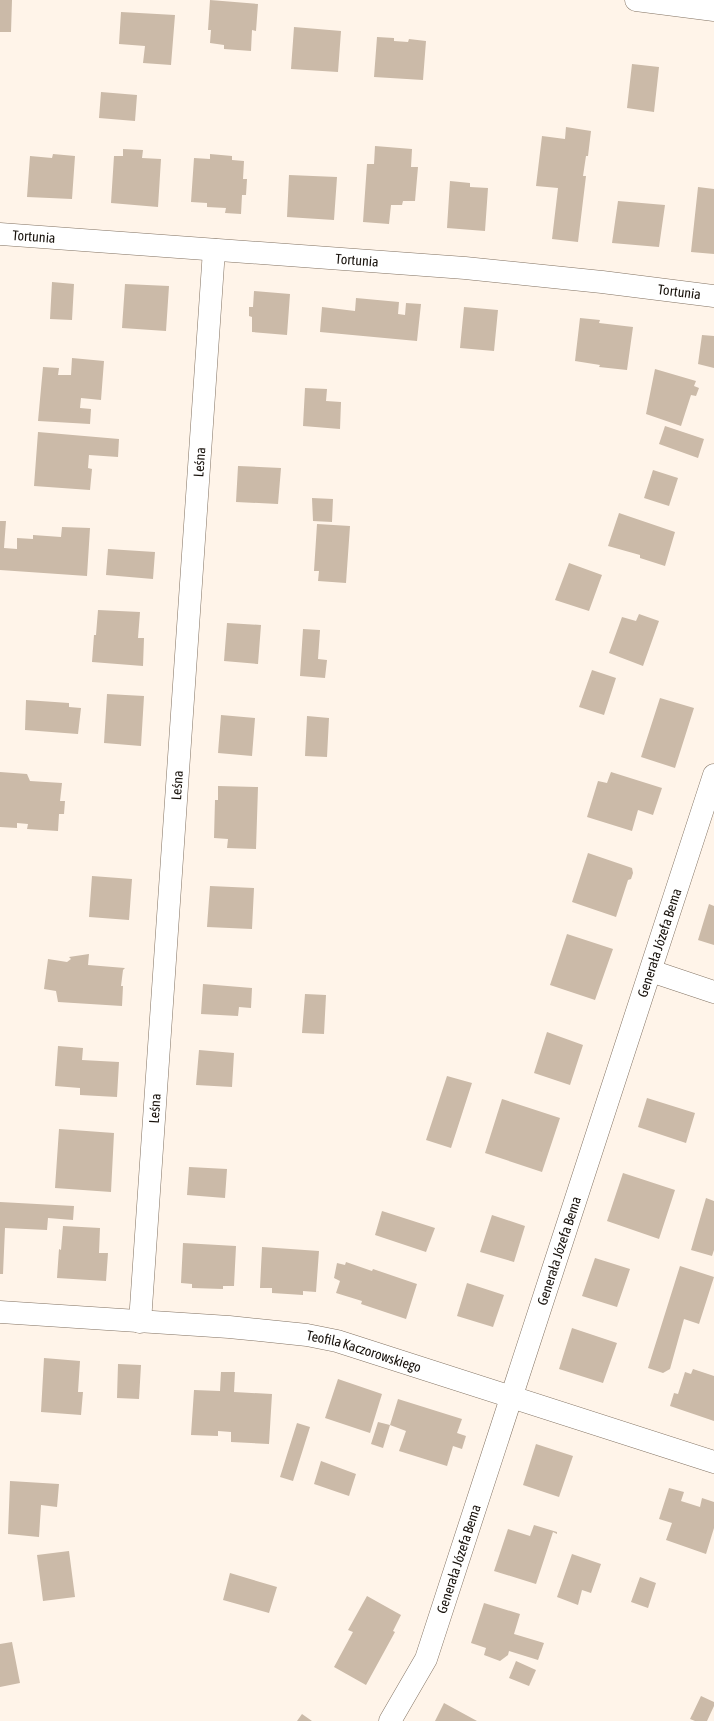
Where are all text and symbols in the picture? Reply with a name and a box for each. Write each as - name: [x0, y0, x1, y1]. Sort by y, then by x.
- street label: Tortunia: [12, 227, 56, 246]
- street label: Tortunia: [335, 251, 379, 270]
- street label: Tortunia: [657, 281, 702, 302]
- street label: Leśna: [190, 447, 208, 478]
- street label: Leśna: [168, 770, 186, 801]
- street label: Generała Józefa Bema: [634, 886, 685, 999]
- street label: Leśna: [146, 1093, 164, 1124]
- street label: Generała Józefa Bema: [534, 1194, 584, 1307]
- street label: Teofila Kaczorowskiego: [305, 1327, 423, 1375]
- street label: Generała Józefa Bema: [433, 1502, 484, 1615]

